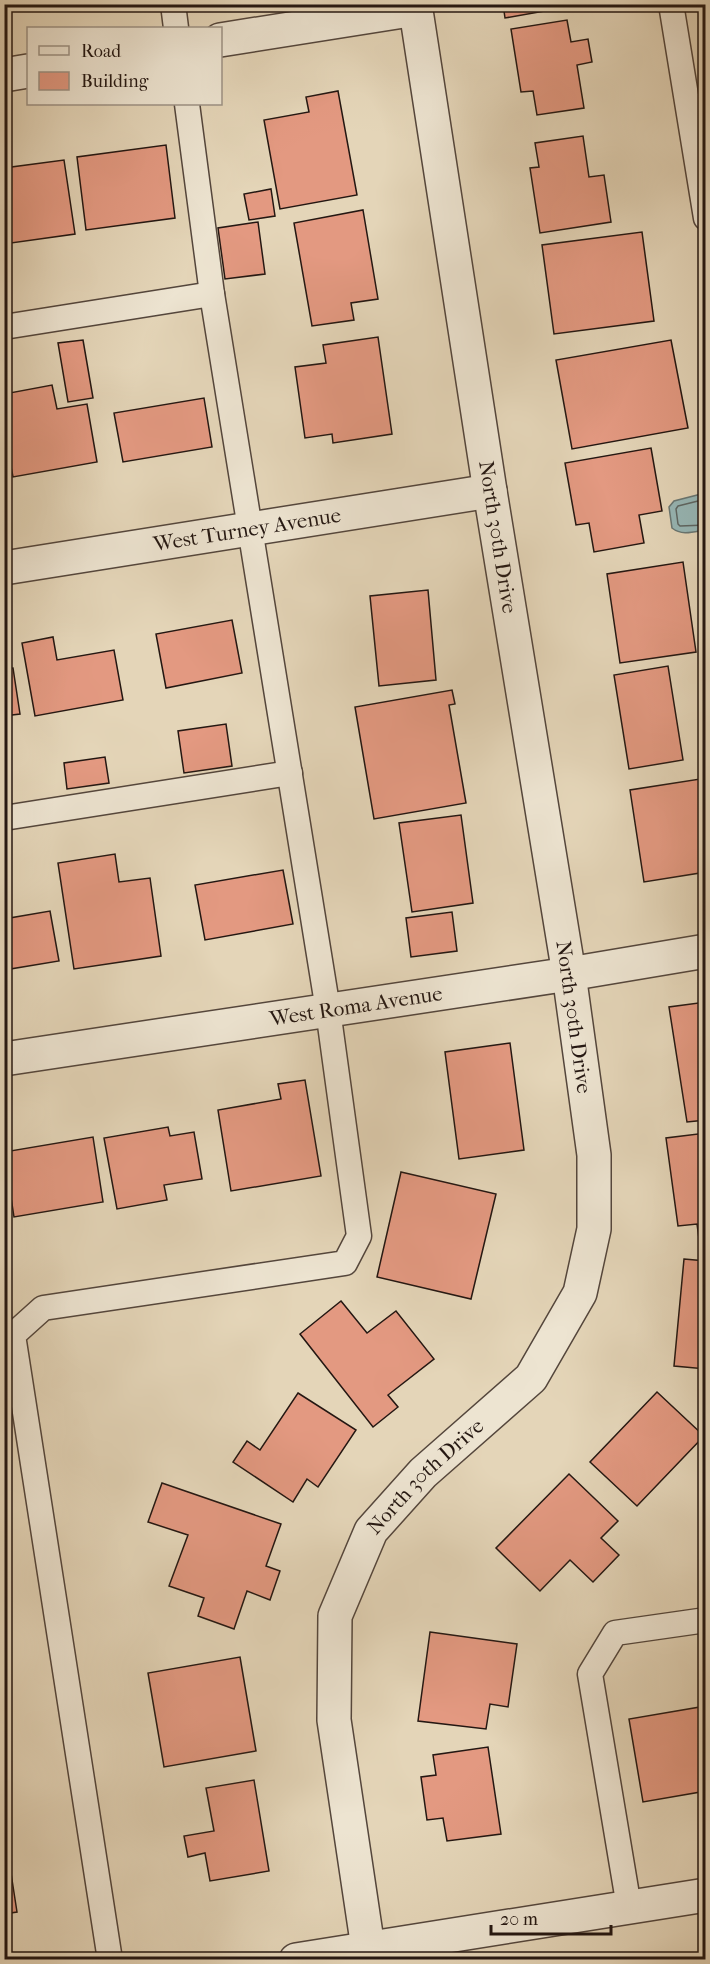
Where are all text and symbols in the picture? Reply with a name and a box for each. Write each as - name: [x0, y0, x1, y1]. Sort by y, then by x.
- legend: [27, 27, 222, 105]
- text: Road: [81, 41, 121, 62]
- text: Building: [81, 71, 149, 92]
- street label: North 30th Drive: [474, 459, 522, 615]
- street label: West Turney Avenue: [150, 503, 342, 556]
- street label: North 30th Drive: [551, 939, 597, 1095]
- street label: West Roma Avenue: [267, 981, 444, 1031]
- street label: North 30th Drive: [362, 1414, 488, 1539]
- scale bar: [491, 1898, 611, 1936]
- text: 20 m: [500, 1909, 538, 1930]

